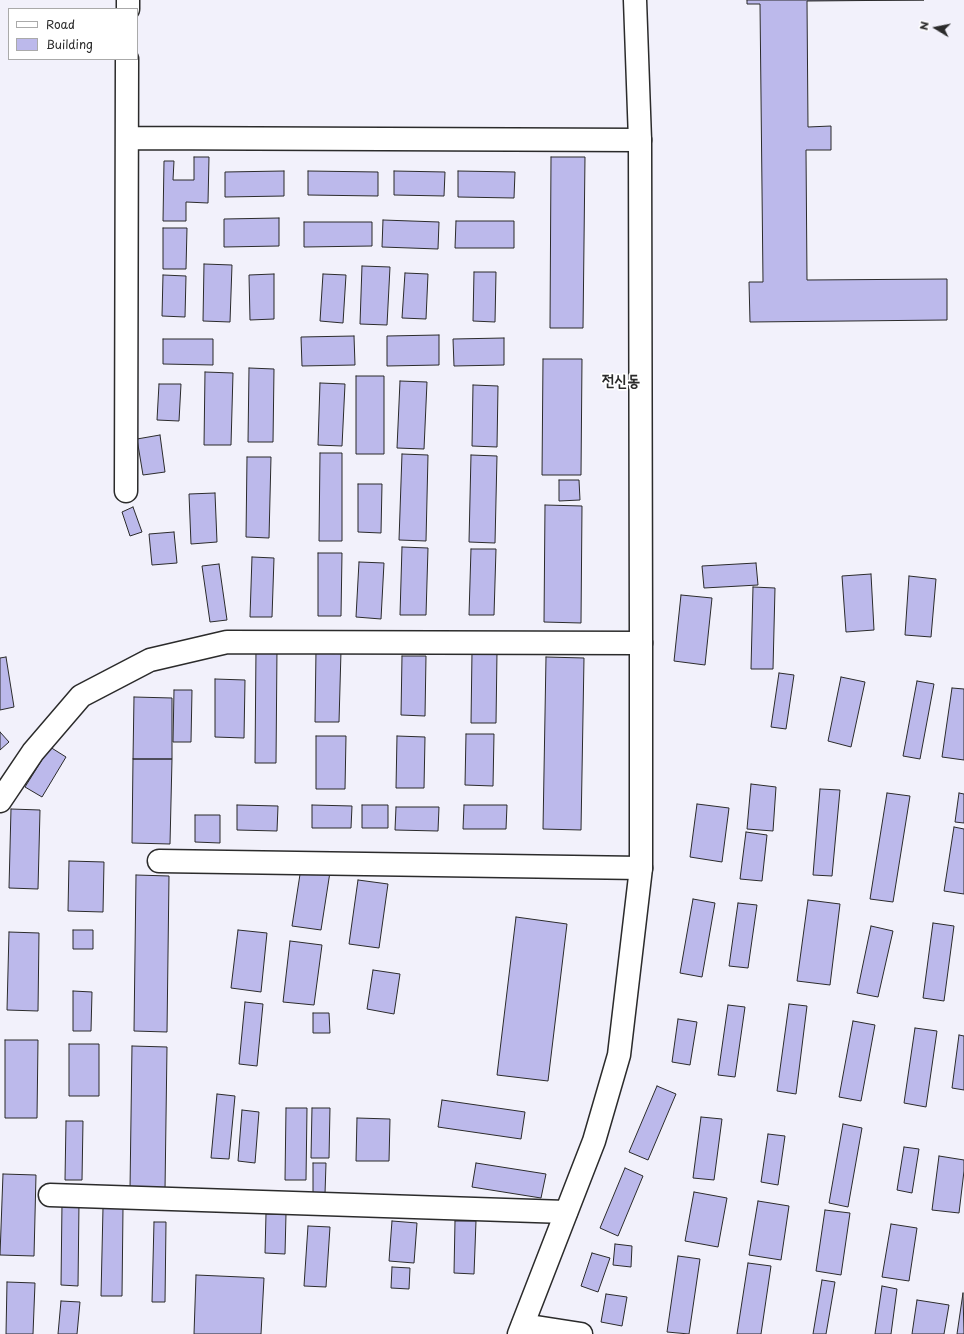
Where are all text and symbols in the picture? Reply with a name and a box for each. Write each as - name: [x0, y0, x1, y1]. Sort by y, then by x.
- legend: [8, 8, 138, 60]
- north arrow: [916, 8, 956, 48]
- text: Road: [46, 15, 75, 33]
- text: N: [915, 20, 933, 32]
- text: Building: [46, 35, 93, 53]
- district label: 전신동: [602, 372, 640, 392]

